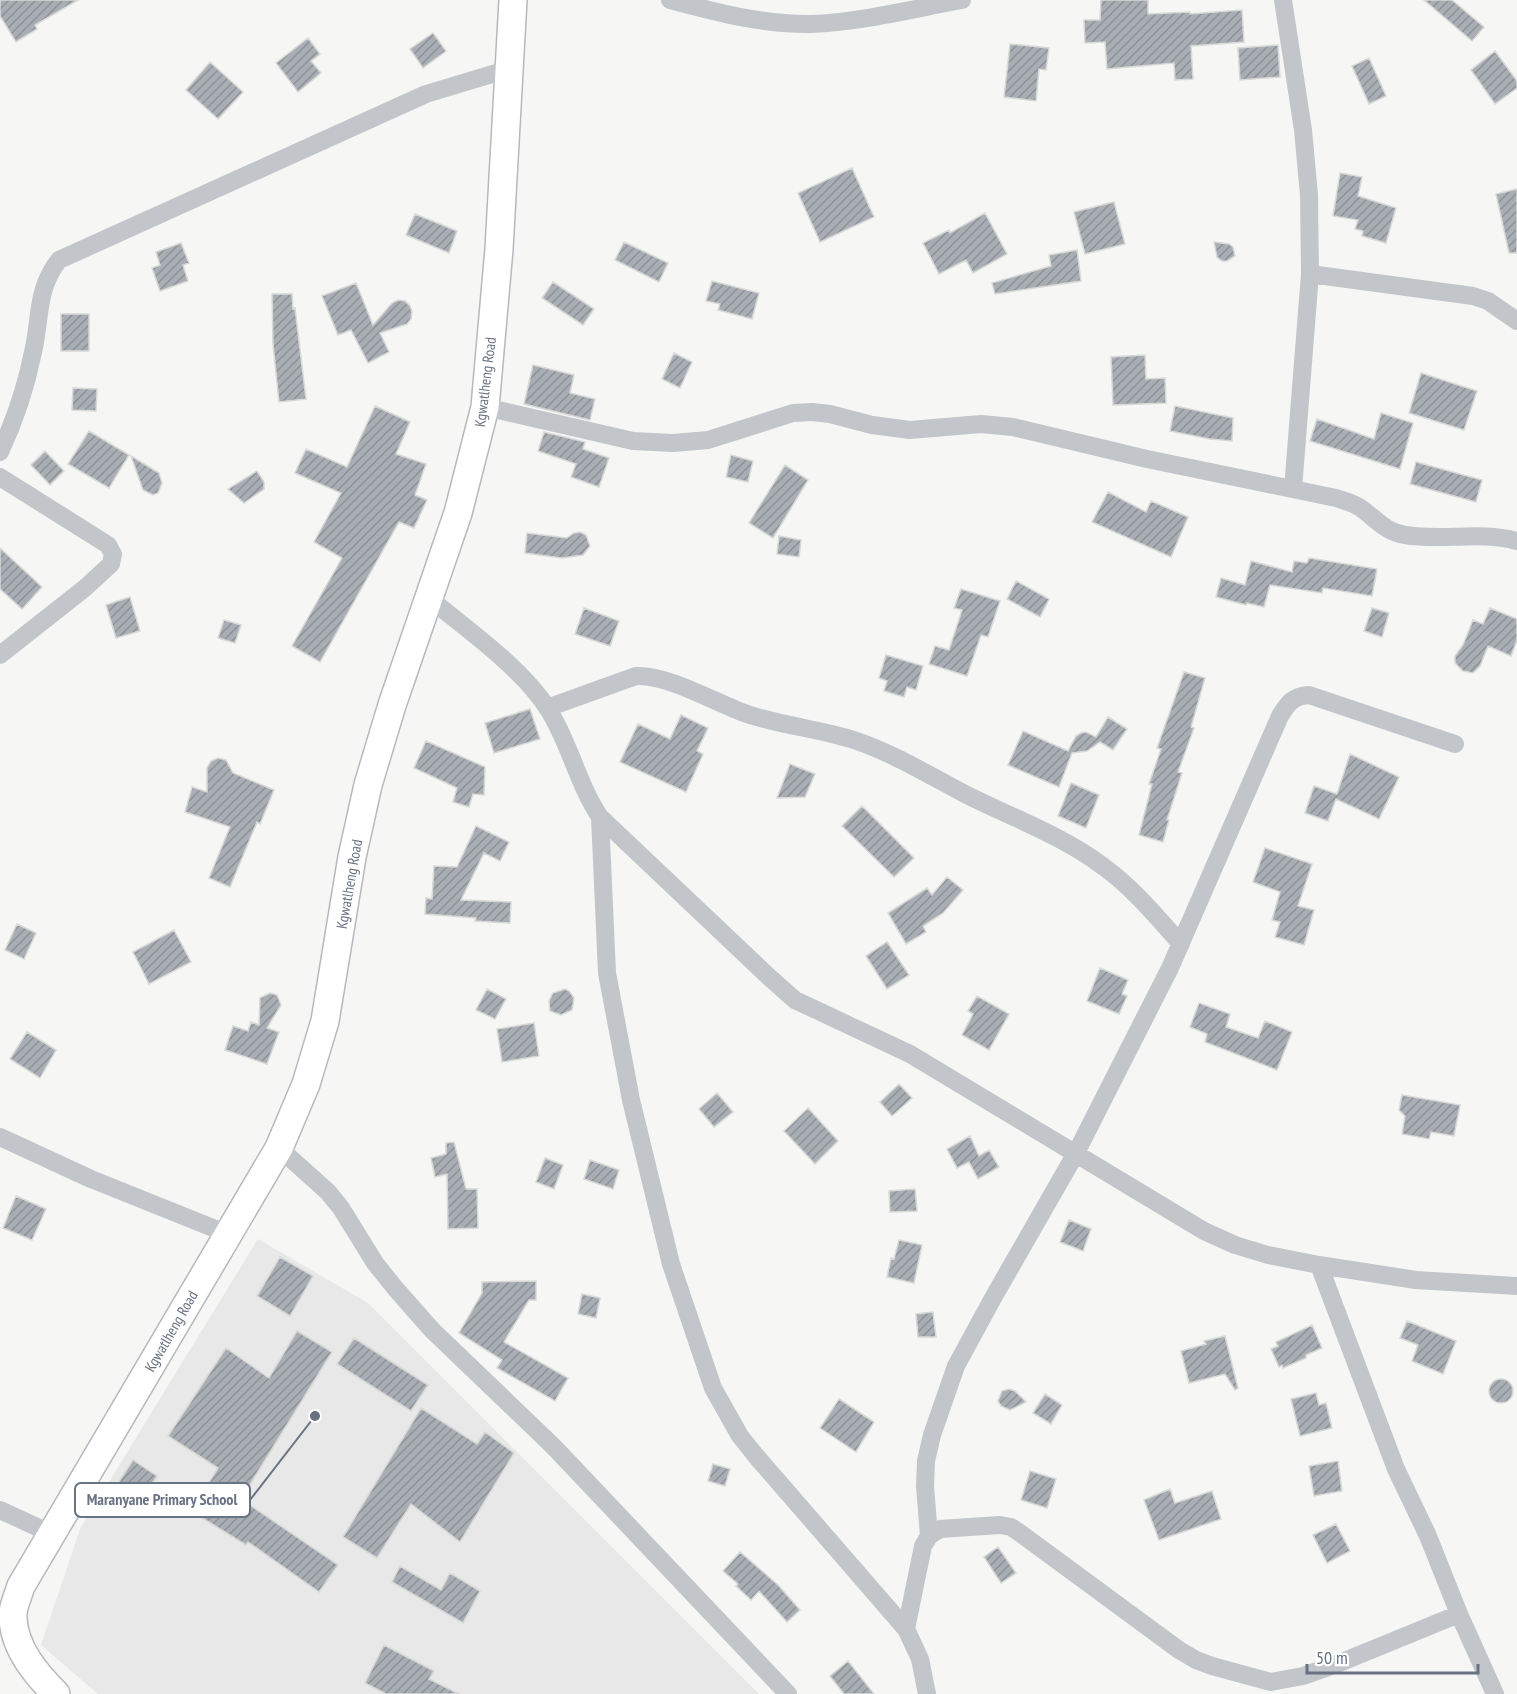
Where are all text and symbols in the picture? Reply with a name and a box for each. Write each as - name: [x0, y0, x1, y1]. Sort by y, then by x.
- street label: Kgwatlheng Road: [470, 336, 500, 428]
- street label: Kgwatlheng Road: [332, 838, 366, 930]
- street label: Kgwatlheng Road: [140, 1287, 202, 1375]
- callout: Maranyane Primary School: [75, 1483, 250, 1517]
- text: Maranyane Primary School: [87, 1489, 237, 1509]
- scale bar: [1307, 1637, 1478, 1675]
- text: 50 m: [1316, 1646, 1348, 1669]

